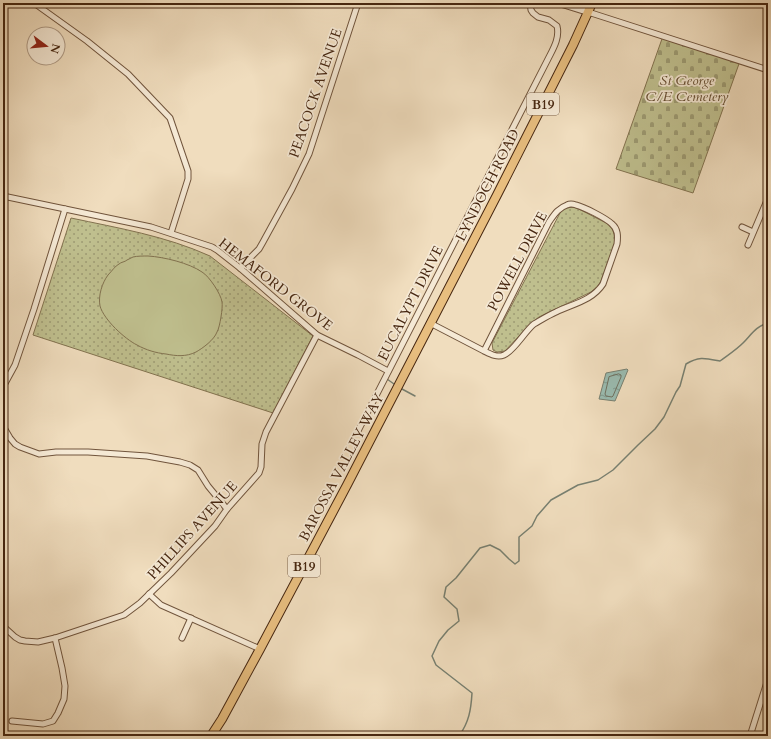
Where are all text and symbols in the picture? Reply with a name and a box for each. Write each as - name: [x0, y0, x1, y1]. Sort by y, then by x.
- north arrow: [26, 26, 66, 66]
- street label: PEACOCK AVENUE: [284, 26, 347, 160]
- text: N: [46, 42, 64, 56]
- park label: St George C/E Cemetery: [645, 71, 729, 106]
- road number: B19: [527, 93, 559, 115]
- street label: LYNDOCH ROAD: [451, 126, 524, 245]
- street label: POWELL DRIVE: [483, 208, 552, 314]
- street label: HEMAFORD GROVE: [215, 234, 337, 335]
- street label: EUCALYPT DRIVE: [373, 242, 448, 364]
- street label: BAROSSA VALLEY WAY: [294, 389, 389, 545]
- street label: PHILLIPS AVENUE: [143, 477, 242, 584]
- road number: B19: [288, 555, 320, 577]

